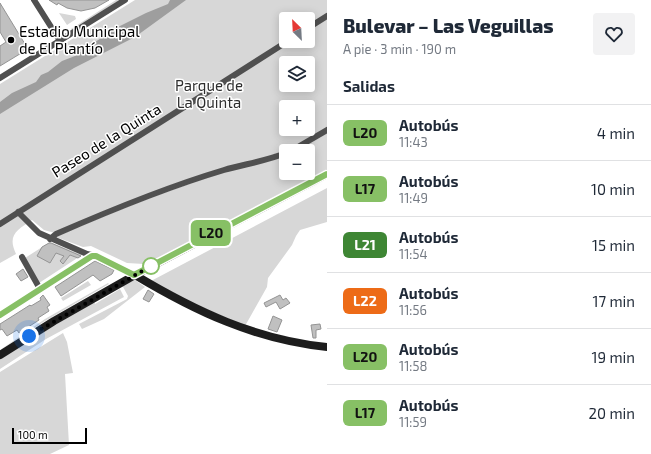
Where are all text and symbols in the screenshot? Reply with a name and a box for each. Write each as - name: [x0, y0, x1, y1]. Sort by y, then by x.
- north arrow: [279, 12, 315, 48]
- map controls: [279, 12, 315, 180]
- button: heart: [593, 13, 635, 55]
- text: Bulevar – Las Veguillas: [343, 14, 554, 37]
- place label: Estadio Municipal de El Plantío: [19, 22, 140, 57]
- marker: Estadio Municipal de El Plantío: [6, 35, 16, 45]
- text: A pie · 3 min · 190 m: [343, 41, 456, 57]
- button: layers: [279, 56, 315, 92]
- park label: Parque de La Quinta: [175, 76, 243, 112]
- text: Salidas: [343, 77, 395, 95]
- street label: Paseo de la Quinta: [48, 99, 165, 182]
- button: +: [279, 100, 315, 136]
- text: Autobús: [399, 116, 458, 134]
- text: L20: [353, 124, 377, 141]
- text: 4 min: [597, 124, 635, 142]
- text: 11:43: [399, 134, 428, 150]
- button: −: [279, 144, 315, 180]
- text: Autobús: [399, 172, 458, 190]
- text: L17: [355, 180, 375, 197]
- text: 10 min: [591, 180, 635, 198]
- text: 11:49: [399, 190, 428, 206]
- line badge: L20: [188, 220, 234, 246]
- text: L20: [199, 224, 223, 241]
- text: Autobús: [399, 228, 458, 246]
- text: L21: [354, 236, 376, 253]
- text: 15 min: [592, 236, 635, 254]
- text: 11:54: [399, 246, 427, 262]
- unlabelled marker: [142, 257, 160, 275]
- text: Autobús: [399, 284, 458, 302]
- text: L22: [353, 292, 377, 309]
- text: 17 min: [592, 292, 635, 310]
- text: 11:56: [399, 302, 427, 318]
- your location: [19, 326, 39, 346]
- text: Autobús: [399, 340, 458, 358]
- text: L20: [353, 348, 377, 365]
- text: 19 min: [592, 348, 635, 366]
- text: 11:58: [399, 358, 427, 374]
- text: Autobús: [399, 396, 458, 414]
- text: L17: [355, 404, 375, 421]
- text: 20 min: [589, 404, 635, 422]
- text: 11:59: [399, 414, 427, 430]
- scale bar: [12, 426, 87, 445]
- text: 100 m: [18, 428, 48, 441]

